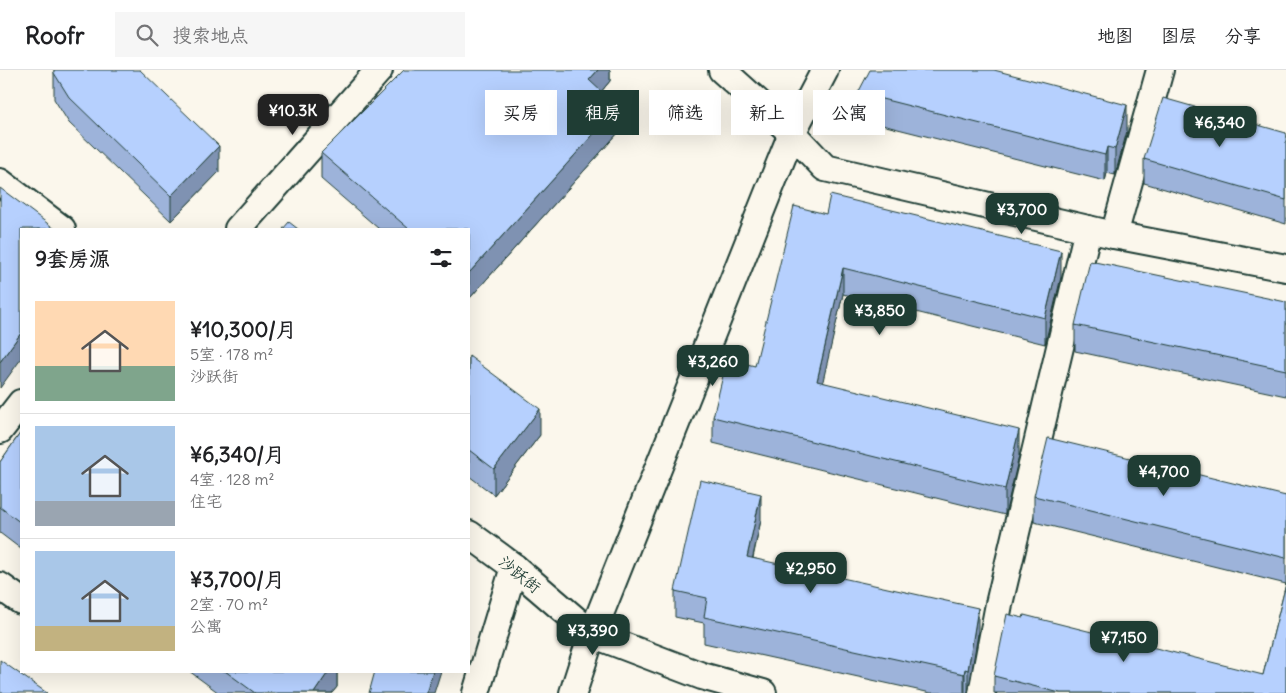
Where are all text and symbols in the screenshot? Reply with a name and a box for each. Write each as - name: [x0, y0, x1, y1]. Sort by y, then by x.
- search box: [115, 12, 465, 57]
- text: Roofr: [25, 20, 85, 50]
- icon: search: [133, 21, 161, 49]
- text: 搜索地点: [173, 23, 249, 47]
- text: 地图: [1097, 24, 1133, 47]
- text: 图层: [1161, 24, 1197, 47]
- text: 分享: [1225, 24, 1261, 47]
- chip: 买房: [485, 90, 557, 135]
- chip: 租房: [567, 90, 639, 135]
- chip: 筛选: [649, 90, 721, 135]
- chip: 新上: [731, 90, 803, 135]
- chip: 公寓: [813, 90, 885, 135]
- pin: ¥10.3K: [252, 93, 334, 136]
- text: ¥10.3K: [269, 100, 317, 120]
- pin: ¥6,340: [1179, 106, 1261, 148]
- text: ¥6,340: [1195, 112, 1245, 132]
- pin: ¥3,700: [981, 192, 1063, 235]
- text: ¥3,700: [997, 199, 1047, 219]
- icon: filters: [427, 244, 455, 272]
- text: 9套房源: [35, 245, 110, 272]
- pin: ¥3,850: [839, 294, 921, 336]
- text: ¥3,850: [855, 300, 905, 320]
- text: ¥10,300/月: [190, 316, 297, 343]
- icon: home: [75, 321, 135, 381]
- text: 5室 · 178 m²: [190, 344, 274, 364]
- pin: ¥3,260: [672, 344, 754, 387]
- text: ¥3,260: [688, 351, 738, 371]
- text: 沙跃街: [190, 366, 238, 386]
- text: ¥6,340/月: [190, 441, 285, 468]
- icon: home: [75, 446, 135, 506]
- pin: ¥4,700: [1123, 454, 1205, 497]
- text: ¥4,700: [1139, 461, 1189, 481]
- text: 4室 · 128 m²: [190, 469, 275, 489]
- text: 住宅: [190, 491, 222, 511]
- street label: 沙跃街: [495, 551, 545, 597]
- pin: ¥2,950: [770, 552, 852, 594]
- text: ¥2,950: [786, 558, 836, 578]
- text: ¥3,700/月: [190, 566, 285, 593]
- icon: home: [75, 571, 135, 631]
- text: 2室 · 70 m²: [190, 594, 268, 614]
- pin: ¥3,390: [552, 614, 634, 656]
- text: 公寓: [190, 616, 222, 636]
- text: ¥3,390: [568, 620, 618, 640]
- pin: ¥7,150: [1083, 620, 1165, 663]
- text: ¥7,150: [1101, 627, 1147, 647]

